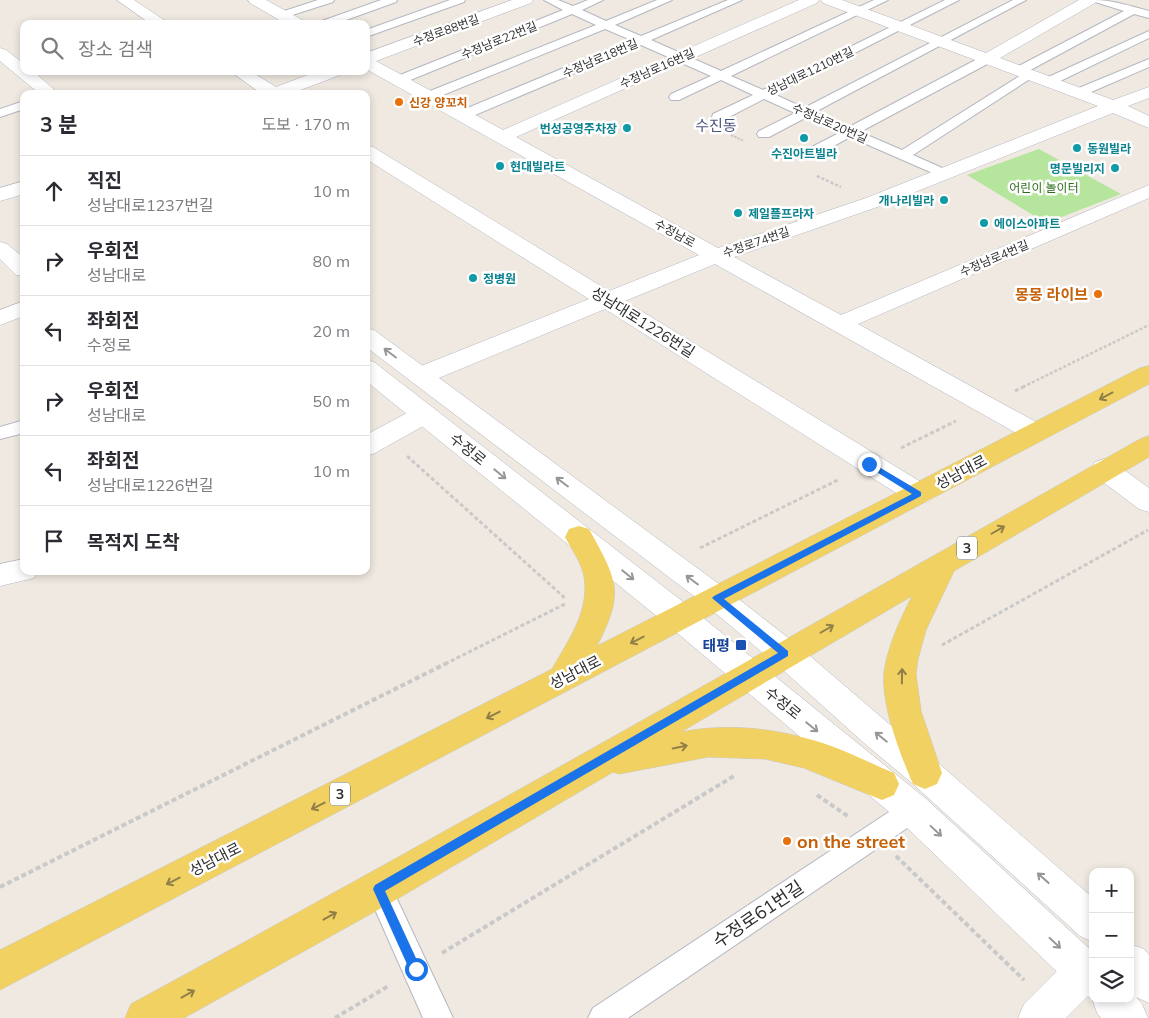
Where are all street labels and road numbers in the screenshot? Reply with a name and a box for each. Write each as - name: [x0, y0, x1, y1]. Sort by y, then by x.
- street label: 수정로88번길: [411, 11, 481, 49]
- street label: 수정남로22번길: [459, 18, 539, 62]
- street label: 수정남로18번길: [560, 35, 640, 81]
- street label: 성남대로1210번길: [764, 43, 856, 99]
- street label: 수정남로16번길: [617, 45, 697, 91]
- street label: 수정남로20번길: [790, 100, 870, 146]
- street label: 수정남로: [652, 216, 698, 250]
- street label: 수정로74번길: [721, 224, 791, 260]
- street label: 수정남로4번길: [957, 237, 1031, 279]
- street label: 성남대로1226번길: [588, 282, 698, 362]
- street label: 수정로: [446, 429, 490, 469]
- street label: 성남대로: [932, 451, 990, 493]
- road number: 3: [957, 536, 977, 560]
- street label: 성남대로: [546, 651, 604, 693]
- street label: 수정로: [761, 683, 805, 723]
- road number: 3: [330, 782, 350, 806]
- street label: 성남대로: [186, 838, 244, 880]
- street label: 수정로61번길: [708, 875, 808, 953]

